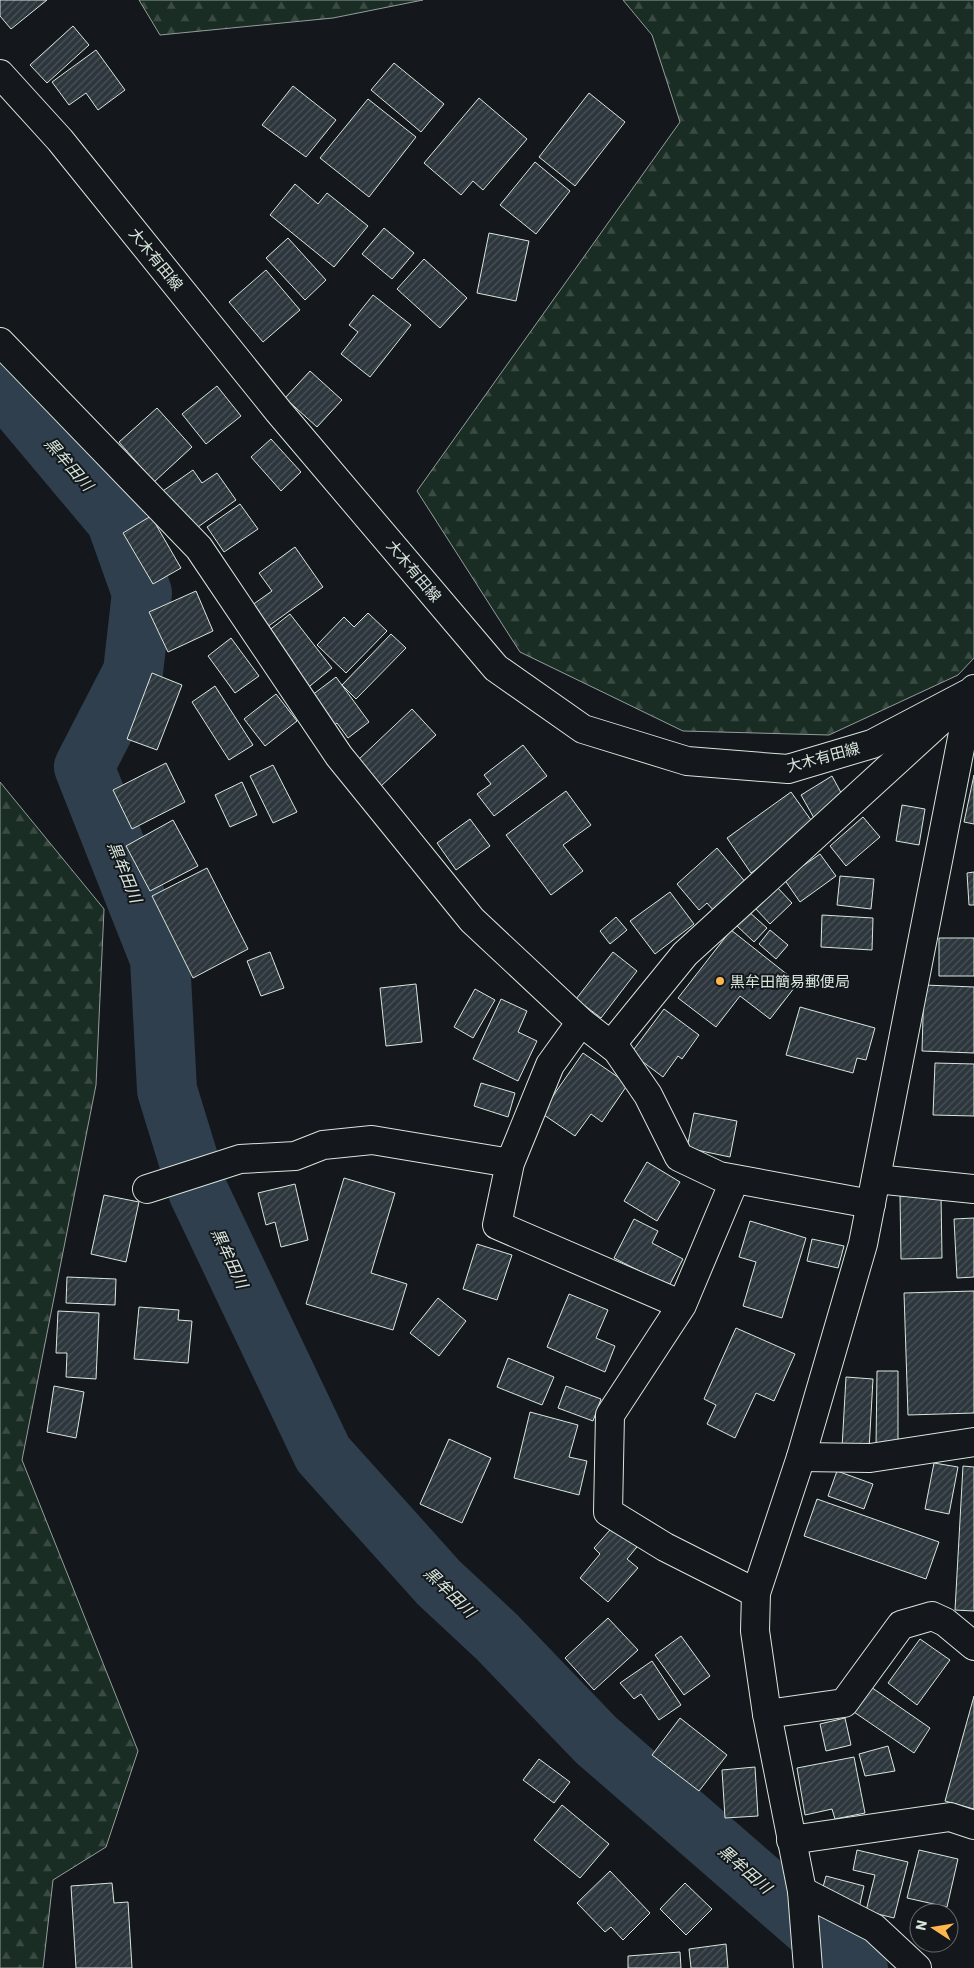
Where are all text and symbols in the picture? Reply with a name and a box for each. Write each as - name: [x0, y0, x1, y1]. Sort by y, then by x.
- street label: 大木有田線: [125, 224, 187, 294]
- water label: 黒牟田川: [40, 433, 99, 496]
- street label: 大木有田線: [383, 536, 445, 606]
- street label: 大木有田線: [784, 738, 862, 776]
- water label: 黒牟田川: [104, 839, 147, 907]
- place label: 黒牟田簡易郵便局: [730, 972, 850, 991]
- marker: 黒牟田簡易郵便局: [714, 975, 726, 987]
- water label: 黒牟田川: [207, 1225, 253, 1293]
- water label: 黒牟田川: [420, 1563, 481, 1623]
- water label: 黒牟田川: [714, 1840, 777, 1899]
- north arrow: [909, 1903, 959, 1953]
- text: N: [911, 1918, 931, 1932]

